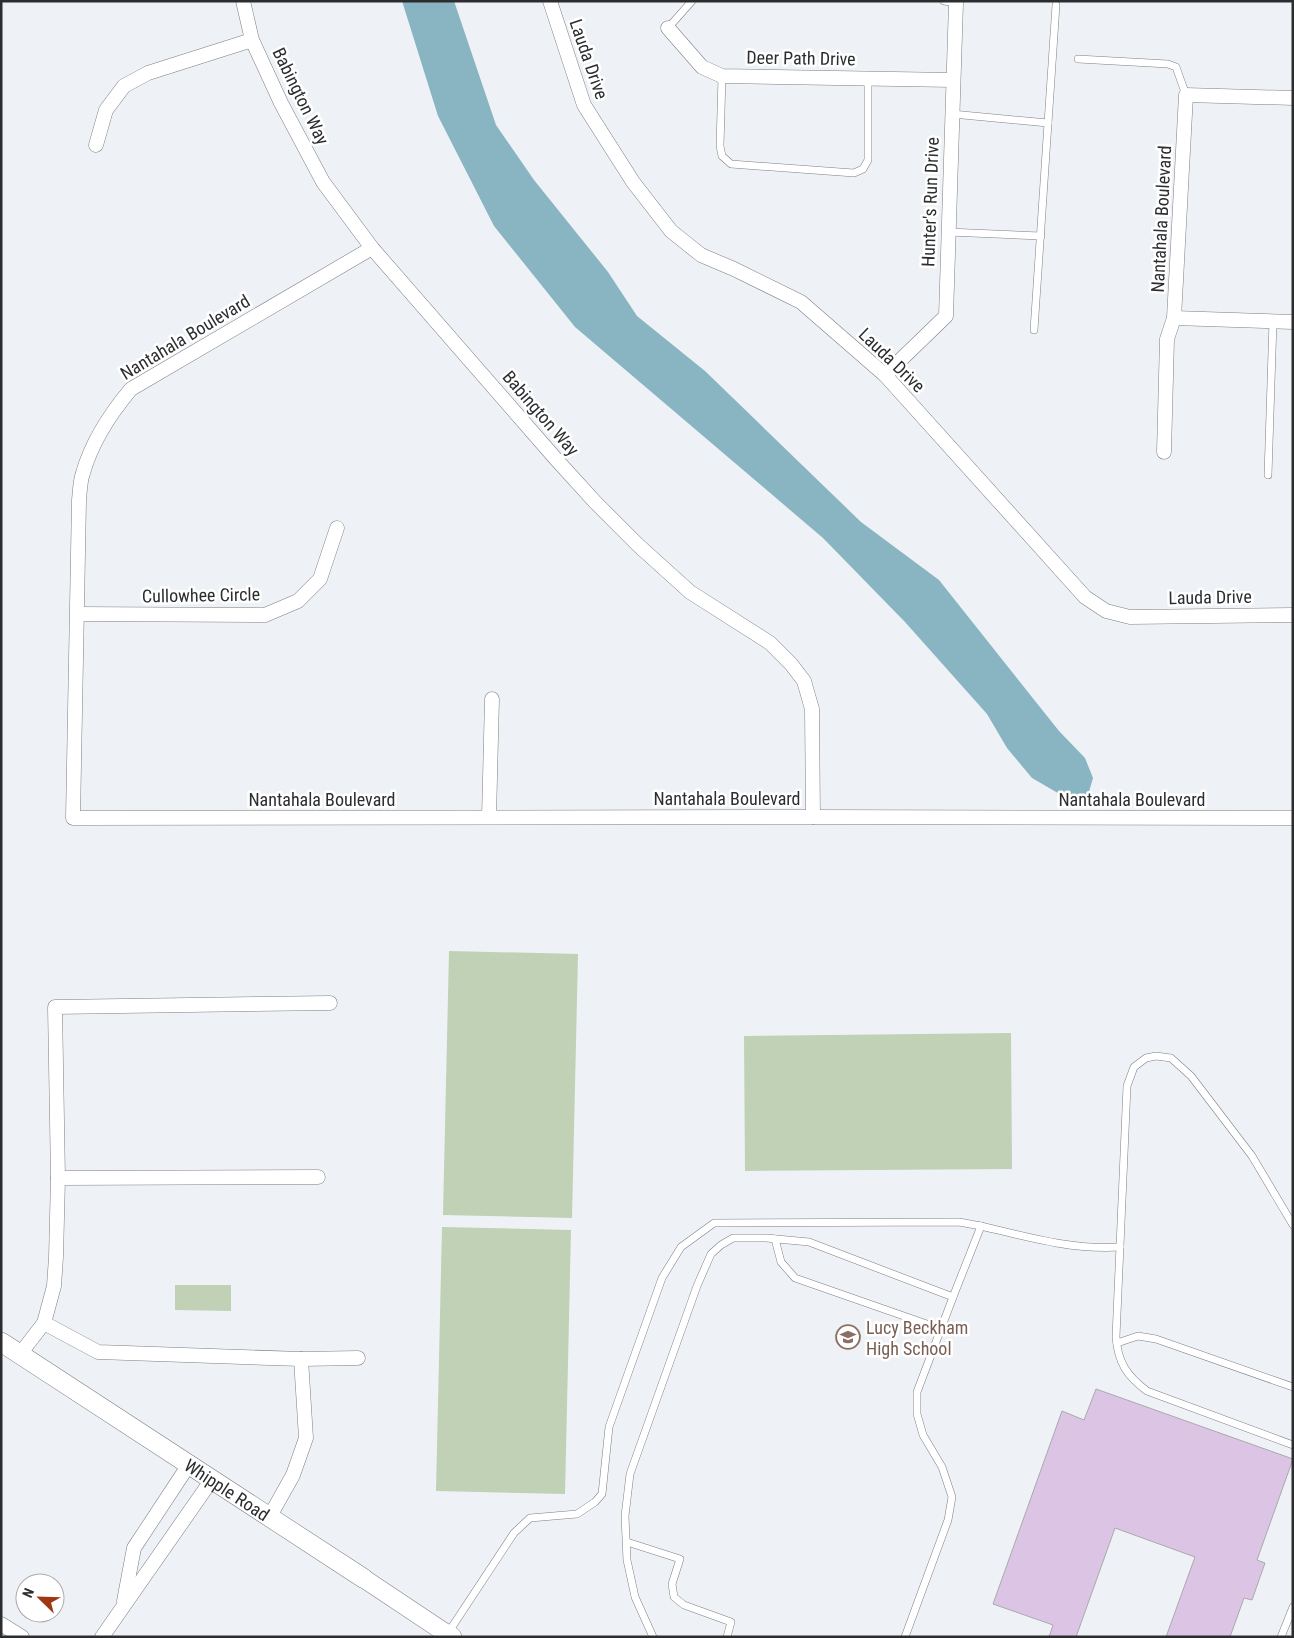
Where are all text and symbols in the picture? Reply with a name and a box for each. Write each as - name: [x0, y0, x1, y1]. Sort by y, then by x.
- street label: Lauda Drive: [565, 16, 613, 102]
- street label: Babington Way: [268, 44, 334, 148]
- street label: Deer Path Drive: [746, 47, 856, 69]
- street label: Hunter's Run Drive: [917, 137, 943, 267]
- street label: Nantahala Boulevard: [1147, 145, 1175, 293]
- street label: Nantahala Boulevard: [117, 290, 253, 384]
- street label: Lauda Drive: [855, 323, 929, 397]
- street label: Babington Way: [498, 366, 584, 460]
- street label: Cullowhee Circle: [142, 583, 260, 607]
- street label: Lauda Drive: [1168, 586, 1252, 608]
- street label: Nantahala Boulevard: [653, 788, 801, 809]
- street label: Nantahala Boulevard: [248, 789, 396, 810]
- street label: Nantahala Boulevard: [1058, 789, 1206, 810]
- place label: Lucy Beckham High School: [866, 1317, 968, 1359]
- school or university icon: Lucy Beckham High School: [835, 1324, 861, 1350]
- street label: Whipple Road: [181, 1454, 274, 1525]
- north arrow: [15, 1573, 65, 1623]
- text: N: [19, 1586, 37, 1600]

